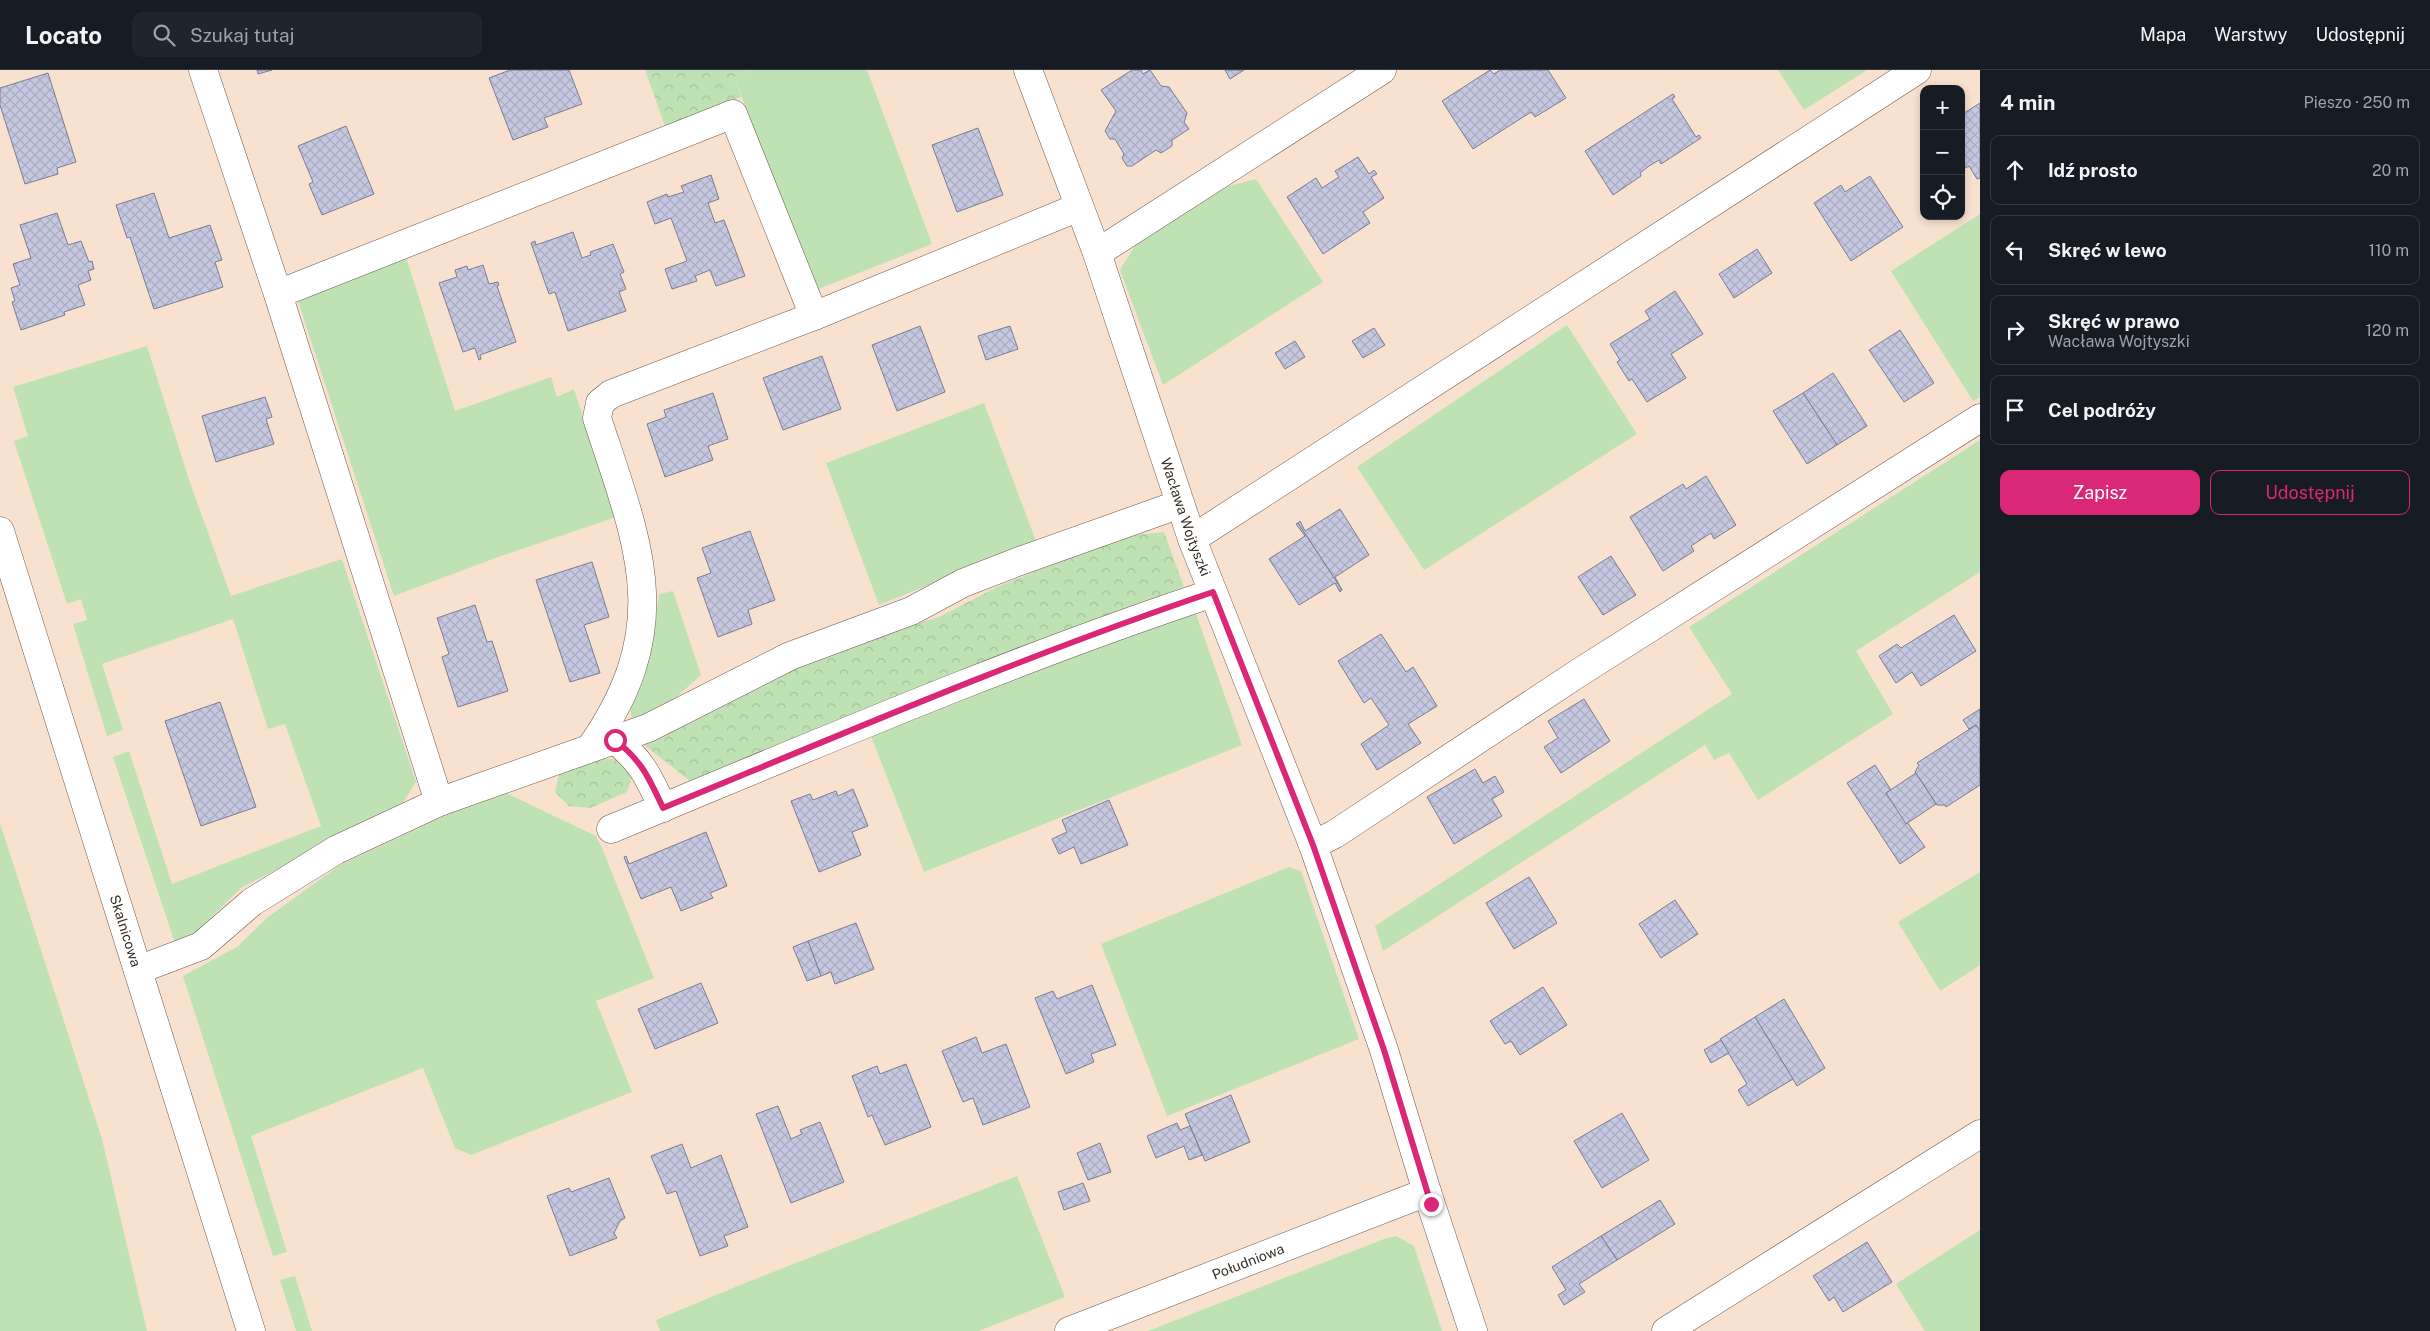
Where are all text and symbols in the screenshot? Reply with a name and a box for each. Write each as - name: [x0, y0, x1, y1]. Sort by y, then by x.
- search box: [132, 12, 482, 57]
- text: Locato: [25, 21, 102, 49]
- icon: search: [150, 21, 178, 49]
- text: Szukaj tutaj: [190, 24, 295, 46]
- text: Mapa: [2140, 24, 2186, 45]
- text: Warstwy: [2214, 24, 2287, 45]
- text: Udostępnij: [2315, 24, 2405, 45]
- map controls: [1920, 85, 1965, 220]
- button: +: [1920, 85, 1965, 130]
- text: 4 min: [2000, 90, 2055, 115]
- text: Pieszo · 250 m: [2304, 93, 2410, 112]
- button: −: [1920, 130, 1965, 175]
- icon: ahead: [2001, 156, 2029, 184]
- text: Idź prosto: [2048, 159, 2138, 181]
- text: 20 m: [2372, 161, 2409, 180]
- button: locate: [1920, 175, 1965, 220]
- icon: left: [2001, 236, 2029, 264]
- text: Skręć w lewo: [2048, 239, 2167, 261]
- text: 110 m: [2368, 241, 2409, 260]
- text: Skręć w prawo: [2048, 310, 2180, 332]
- icon: right: [2001, 316, 2029, 344]
- text: 120 m: [2365, 321, 2409, 340]
- text: Wacława Wojtyszki: [2048, 332, 2190, 351]
- icon: arrive: [2001, 396, 2029, 424]
- text: Cel podróży: [2048, 399, 2156, 421]
- street label: Wacława Wojtyszki: [1158, 456, 1214, 578]
- button: Zapisz: [2000, 470, 2200, 515]
- button: Udostępnij: [2210, 470, 2410, 515]
- route start: [604, 729, 627, 752]
- street label: Skalnicowa: [107, 893, 144, 969]
- route end: [1420, 1193, 1443, 1216]
- street label: Południowa: [1210, 1240, 1286, 1283]

